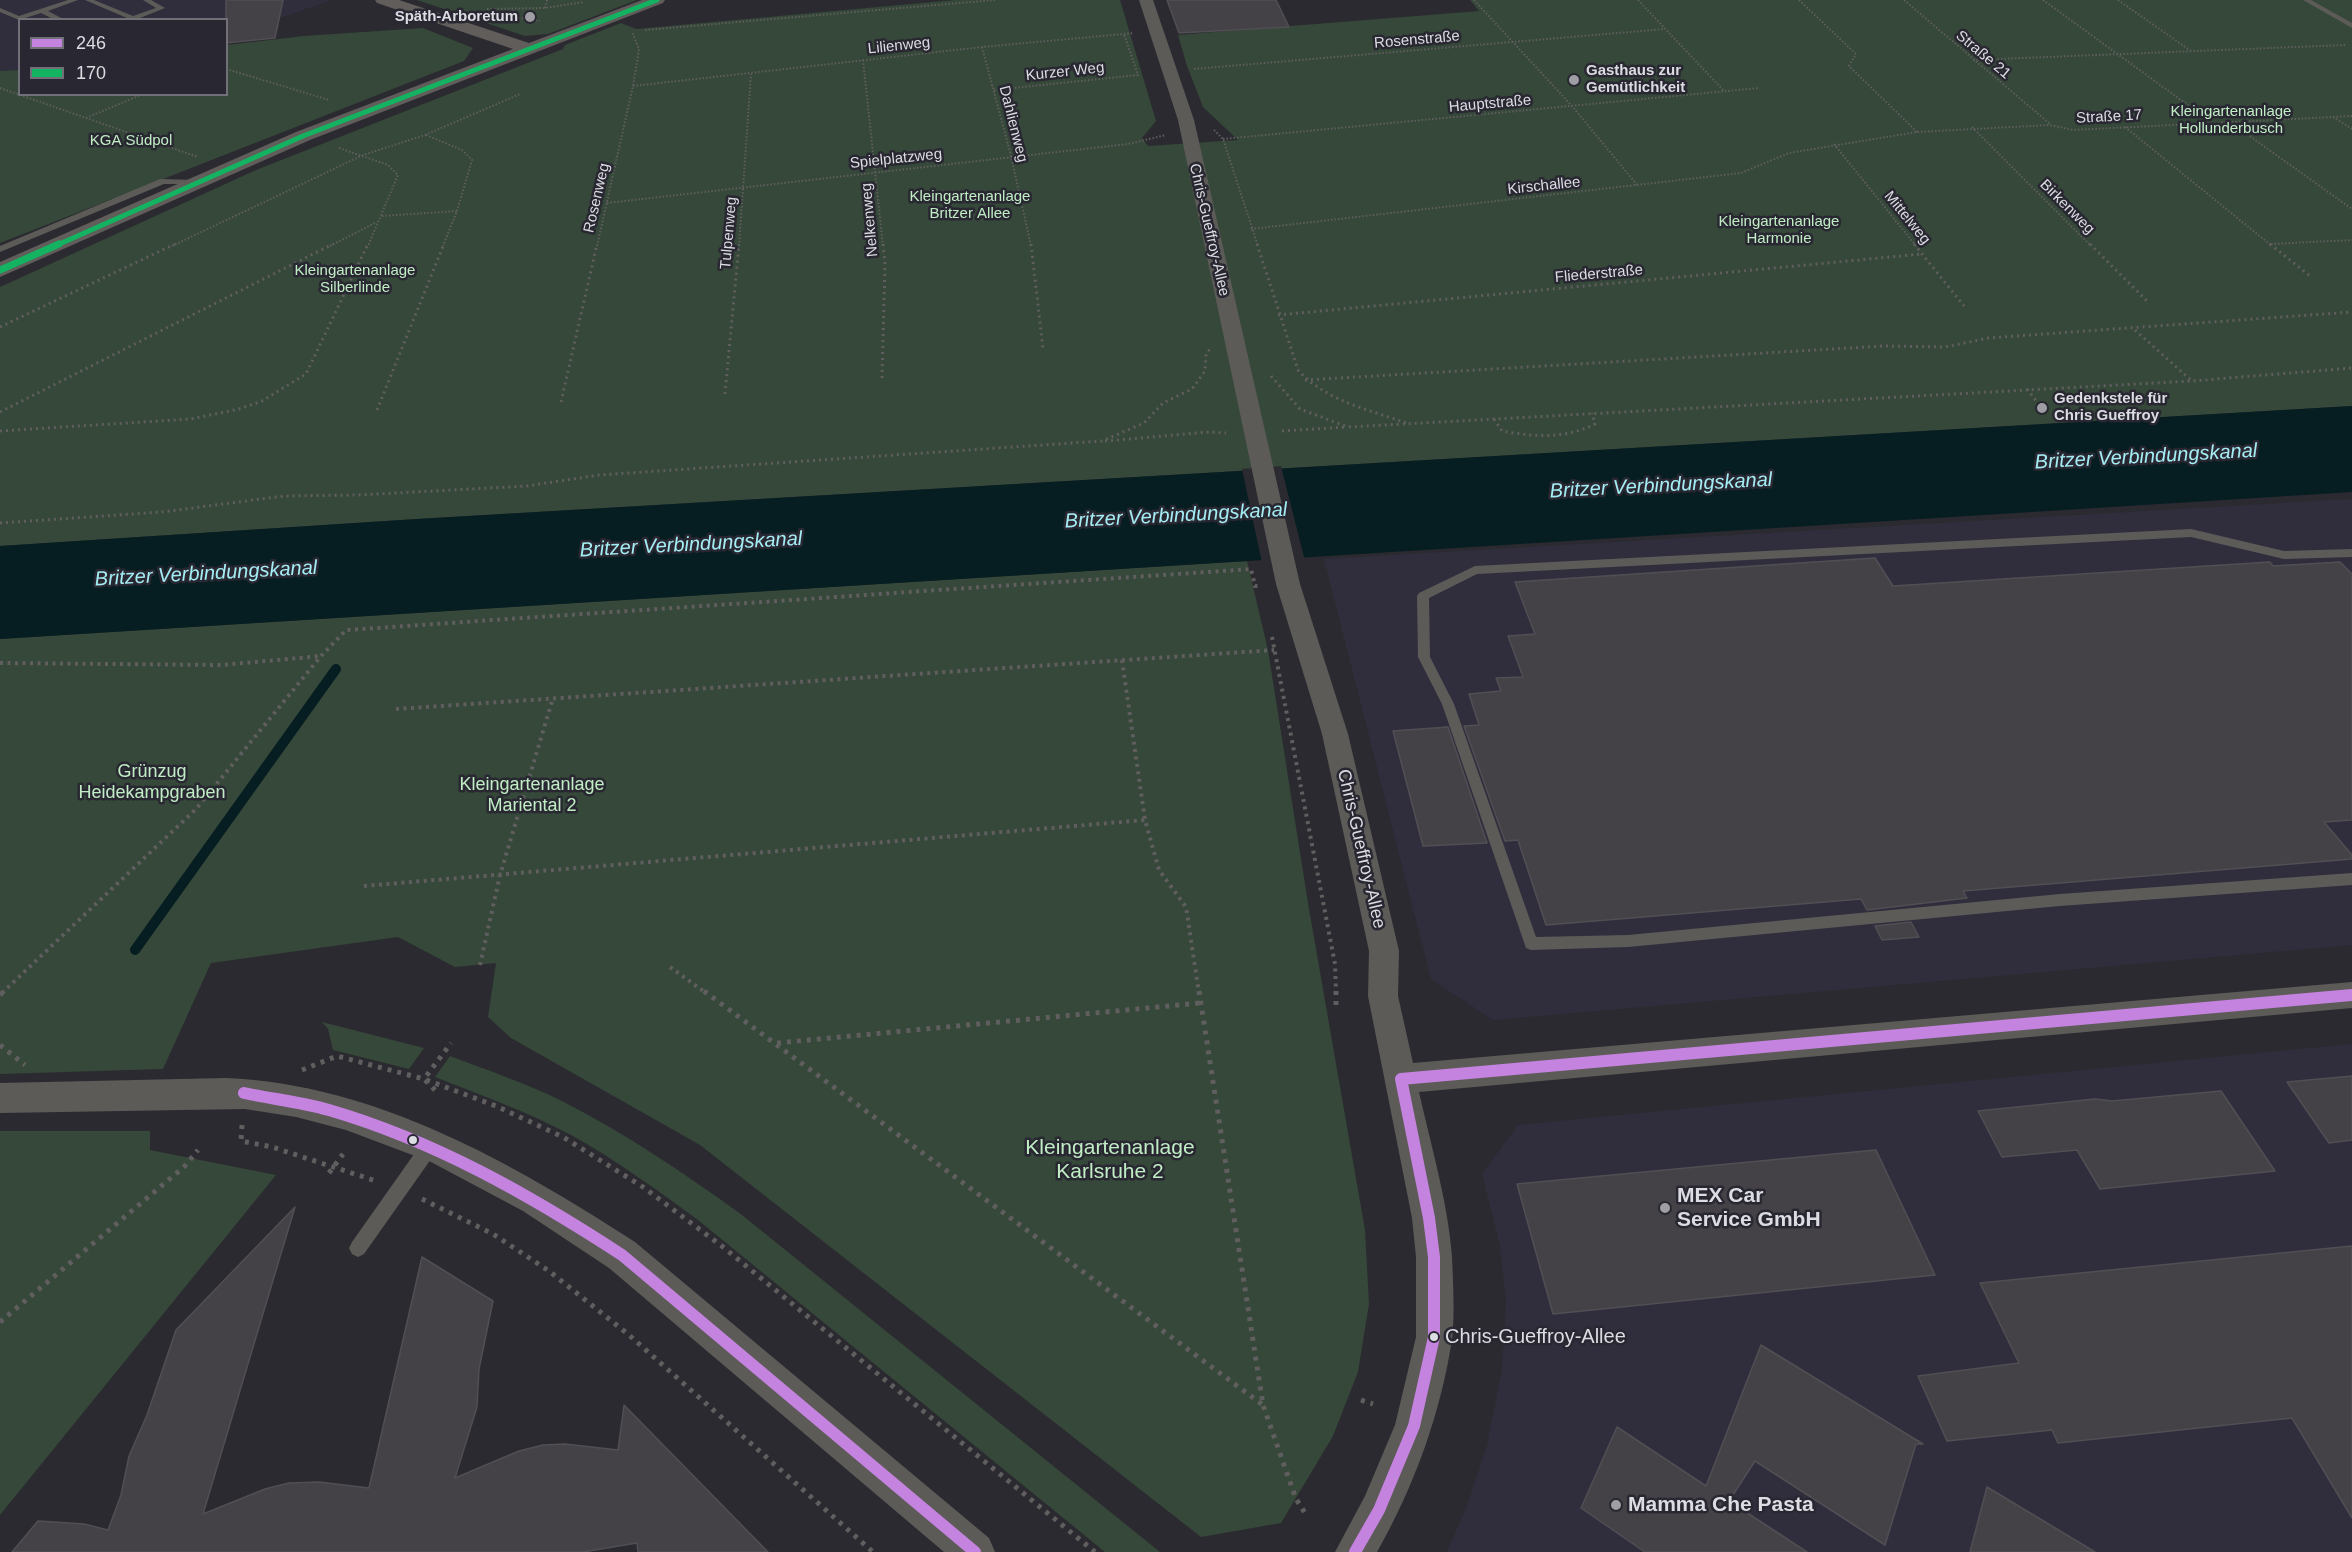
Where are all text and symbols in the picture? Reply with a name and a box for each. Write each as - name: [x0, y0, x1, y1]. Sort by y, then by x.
- place label: Späth-Arboretum: [395, 8, 518, 26]
- marker: Späth-Arboretum: [523, 10, 537, 24]
- legend: [18, 18, 228, 96]
- street label: Rosenstraße: [1373, 27, 1461, 53]
- street label: Straße 21: [1952, 27, 2014, 83]
- text: 246: [76, 33, 106, 53]
- street label: Lilienweg: [867, 34, 931, 58]
- street label: Kurzer Weg: [1025, 59, 1105, 85]
- place label: Gasthaus zur Gemütlichkeit: [1586, 62, 1685, 97]
- text: 170: [76, 63, 106, 83]
- marker: Gasthaus zur Gemütlichkeit: [1567, 73, 1581, 87]
- street label: Dahlienweg: [995, 84, 1031, 164]
- street label: Hauptstraße: [1448, 91, 1532, 117]
- park label: Kleingartenanlage Hollunderbusch: [2171, 103, 2291, 138]
- street label: Straße 17: [2076, 106, 2142, 128]
- park label: KGA Südpol: [90, 132, 172, 150]
- street label: Spielplatzweg: [849, 145, 943, 173]
- street label: Rosenweg: [580, 161, 614, 235]
- street label: Chris-Gueffroy-Allee: [1185, 162, 1233, 298]
- street label: Kirschallee: [1507, 173, 1581, 199]
- street label: Birkenweg: [2036, 176, 2098, 238]
- street label: Nelkenweg: [858, 182, 882, 258]
- park label: Kleingartenanlage Britzer Allee: [910, 188, 1030, 223]
- street label: Mittelweg: [1880, 188, 1934, 248]
- street label: Tulpenweg: [717, 196, 741, 270]
- park label: Kleingartenanlage Harmonie: [1719, 213, 1839, 248]
- street label: Fliederstraße: [1554, 261, 1644, 287]
- park label: Kleingartenanlage Silberlinde: [295, 262, 415, 297]
- place label: Gedenkstele für Chris Gueffroy: [2054, 390, 2167, 425]
- marker: Gedenkstele für Chris Gueffroy: [2035, 401, 2049, 415]
- water label: Britzer Verbindungskanal: [2034, 439, 2258, 475]
- water label: Britzer Verbindungskanal: [1549, 468, 1773, 504]
- water label: Britzer Verbindungskanal: [1064, 498, 1288, 534]
- water label: Britzer Verbindungskanal: [579, 527, 803, 563]
- water label: Britzer Verbindungskanal: [94, 556, 318, 592]
- park label: Grünzug Heidekampgraben: [78, 761, 226, 804]
- street label: Chris-Gueffroy-Allee: [1332, 767, 1390, 931]
- park label: Kleingartenanlage Mariental 2: [459, 774, 605, 816]
- unlabelled marker: [407, 1134, 419, 1146]
- park label: Kleingartenanlage Karlsruhe 2: [1025, 1135, 1195, 1185]
- place label: MEX Car Service GmbH: [1677, 1183, 1821, 1233]
- marker: MEX Car Service GmbH: [1658, 1201, 1672, 1215]
- place label: Chris-Gueffroy-Allee: [1445, 1325, 1626, 1349]
- marker: Chris-Gueffroy-Allee: [1428, 1331, 1440, 1343]
- place label: Mamma Che Pasta: [1628, 1492, 1814, 1518]
- marker: Mamma Che Pasta: [1609, 1498, 1623, 1512]

